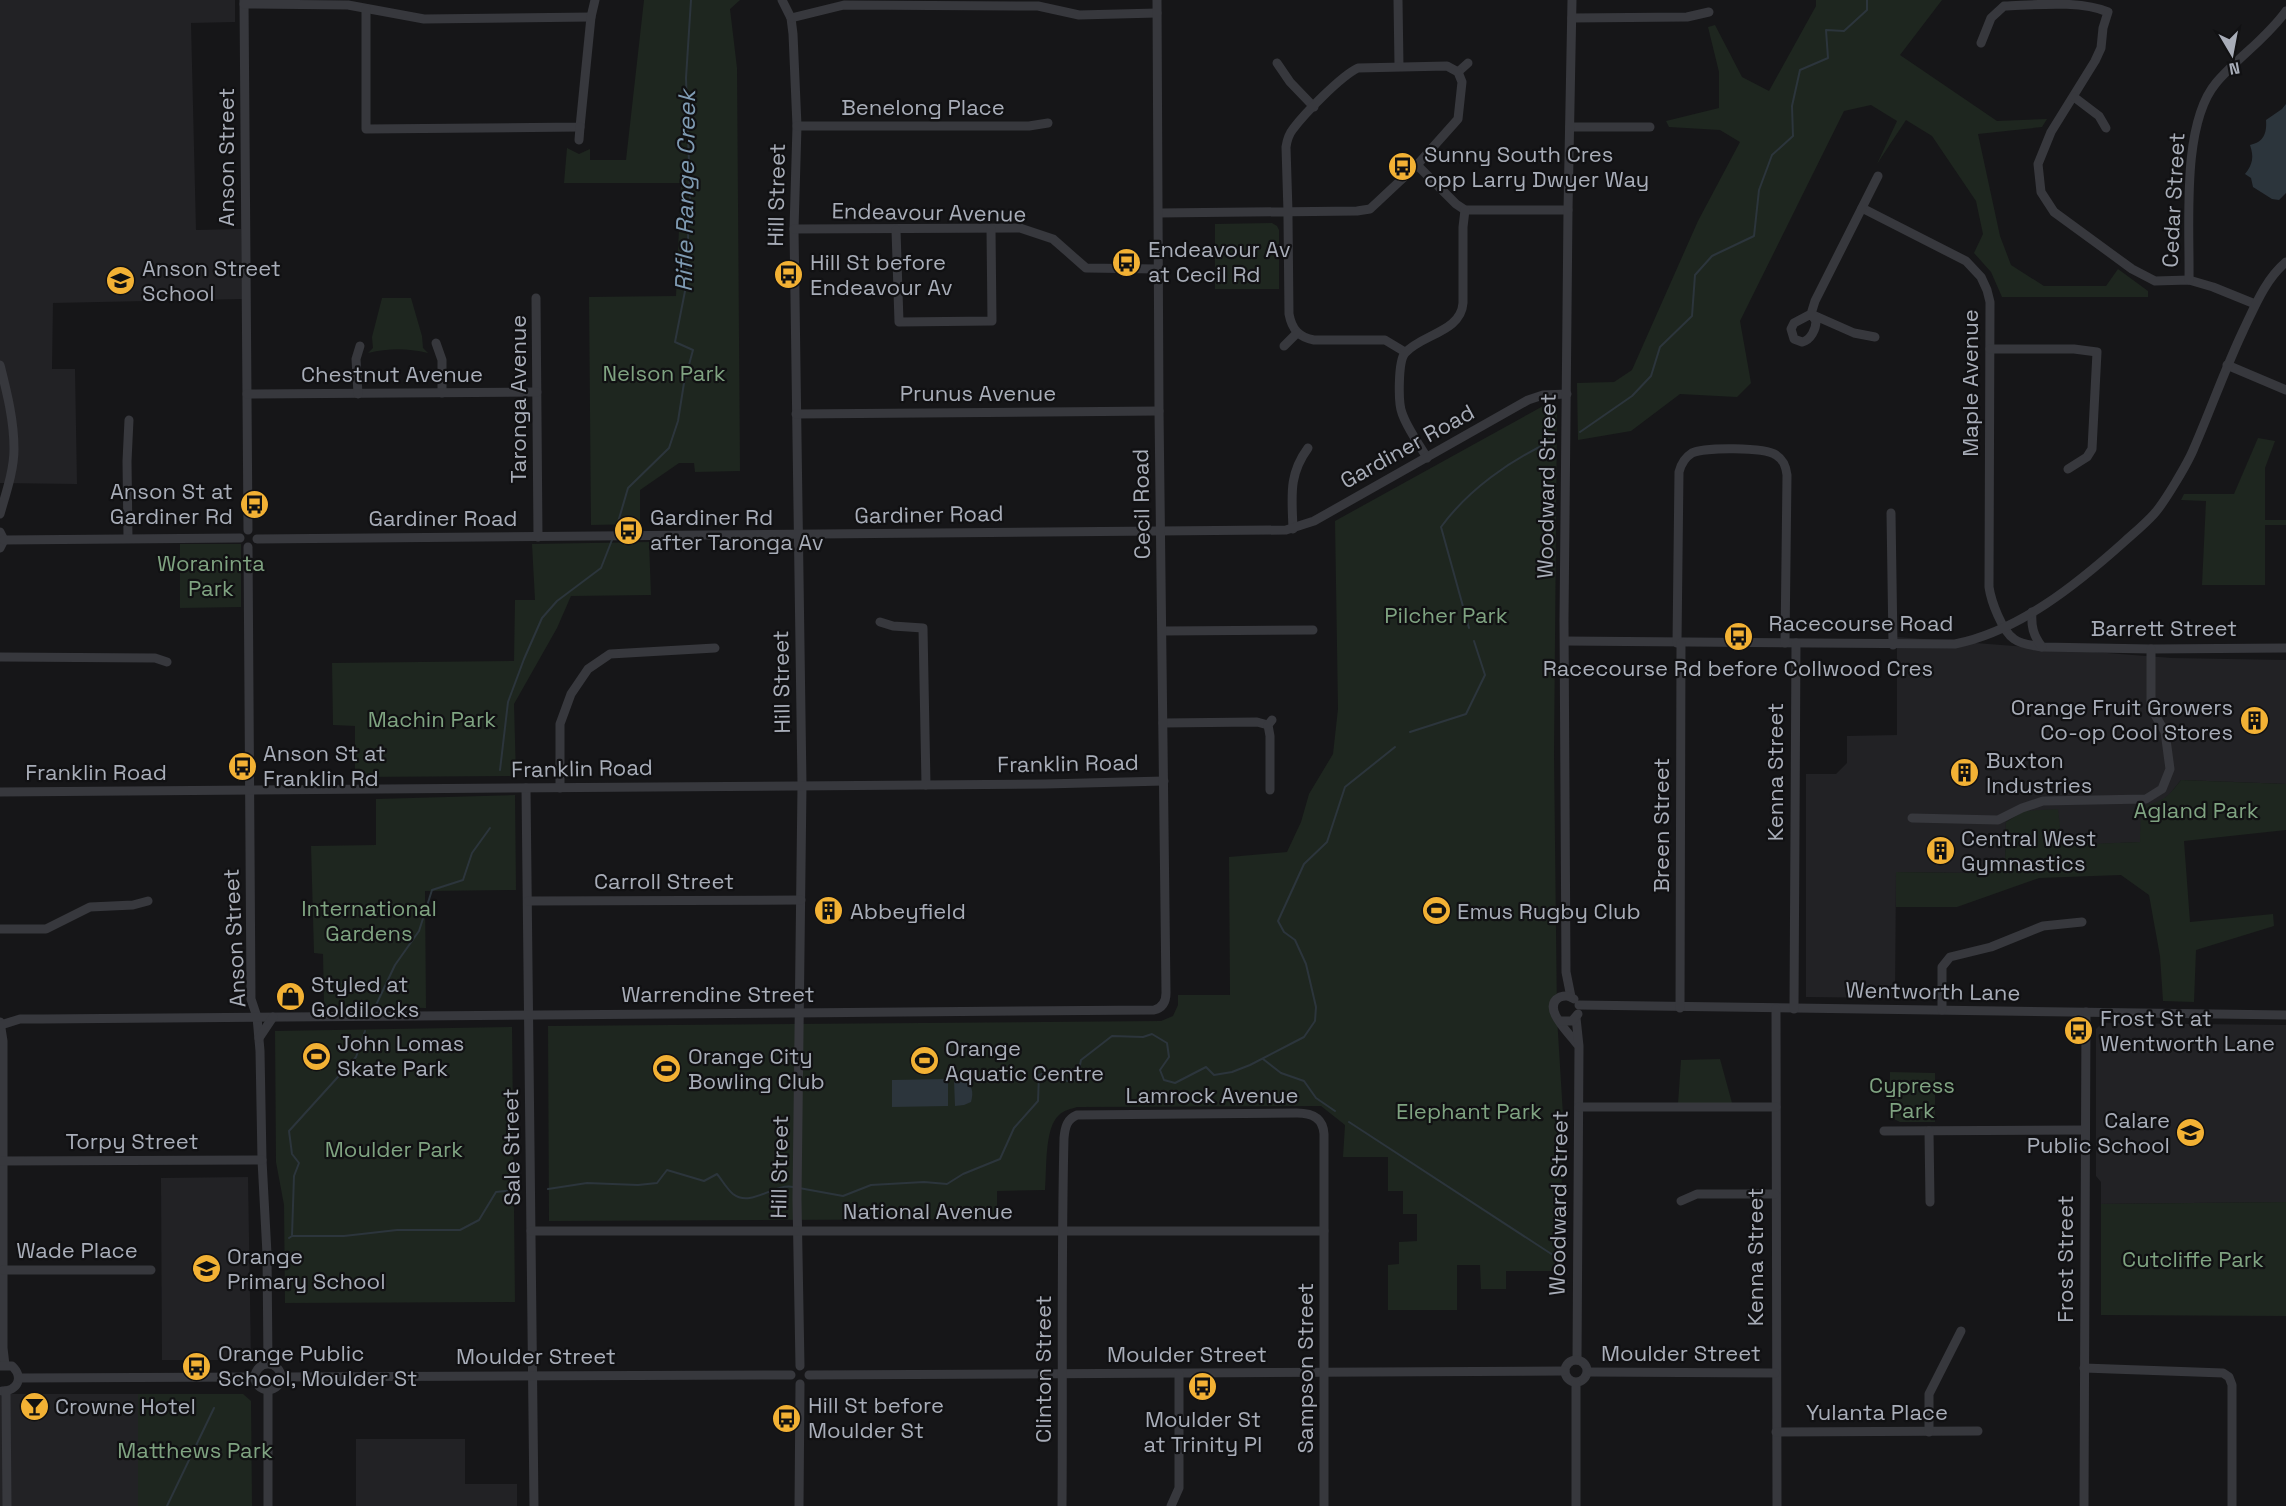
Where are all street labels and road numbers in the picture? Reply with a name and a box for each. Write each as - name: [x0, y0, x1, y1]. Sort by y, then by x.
- street label: Anson Street: [212, 88, 240, 226]
- street label: Benelong Place: [841, 93, 1005, 121]
- street label: Cedar Street: [2155, 132, 2191, 268]
- street label: Hill Street: [761, 143, 791, 247]
- street label: Endeavour Avenue: [831, 196, 1027, 228]
- street label: Maple Avenue: [1956, 309, 1984, 457]
- street label: Taronga Avenue: [504, 315, 532, 483]
- street label: Chestnut Avenue: [301, 360, 483, 388]
- street label: Prunus Avenue: [900, 379, 1056, 407]
- street label: Woodward Street: [1530, 393, 1562, 579]
- street label: Gardiner Road: [1335, 398, 1479, 494]
- street label: Cecil Road: [1126, 448, 1156, 560]
- street label: Gardiner Road: [854, 499, 1004, 529]
- street label: Gardiner Road: [368, 504, 518, 532]
- street label: Racecourse Road: [1769, 609, 1953, 637]
- street label: Barrett Street: [2091, 614, 2237, 642]
- street label: Hill Street: [766, 630, 796, 734]
- street label: Kenna Street: [1761, 703, 1789, 841]
- street label: Franklin Road: [997, 748, 1139, 778]
- street label: Franklin Road: [511, 753, 653, 783]
- street label: Franklin Road: [25, 758, 167, 786]
- street label: Breen Street: [1647, 758, 1675, 892]
- street label: Carroll Street: [594, 867, 734, 895]
- street label: Anson Street: [216, 868, 252, 1008]
- street label: Wentworth Lane: [1845, 975, 2021, 1007]
- street label: Warrendine Street: [621, 980, 815, 1008]
- street label: Lamrock Avenue: [1125, 1081, 1299, 1109]
- street label: Sale Street: [496, 1088, 526, 1206]
- street label: Woodward Street: [1542, 1110, 1574, 1296]
- street label: Hill Street: [764, 1115, 794, 1219]
- street label: Torpy Street: [65, 1127, 199, 1155]
- street label: Kenna Street: [1741, 1188, 1769, 1326]
- street label: Frost Street: [2051, 1195, 2079, 1323]
- street label: National Avenue: [843, 1197, 1013, 1225]
- street label: Wade Place: [16, 1236, 138, 1264]
- street label: Sampson Street: [1291, 1283, 1319, 1453]
- street label: Clinton Street: [1029, 1295, 1057, 1443]
- street label: Moulder Street: [1601, 1339, 1761, 1367]
- street label: Moulder Street: [1107, 1340, 1267, 1368]
- street label: Moulder Street: [456, 1342, 616, 1370]
- street label: Yulanta Place: [1806, 1398, 1948, 1426]

